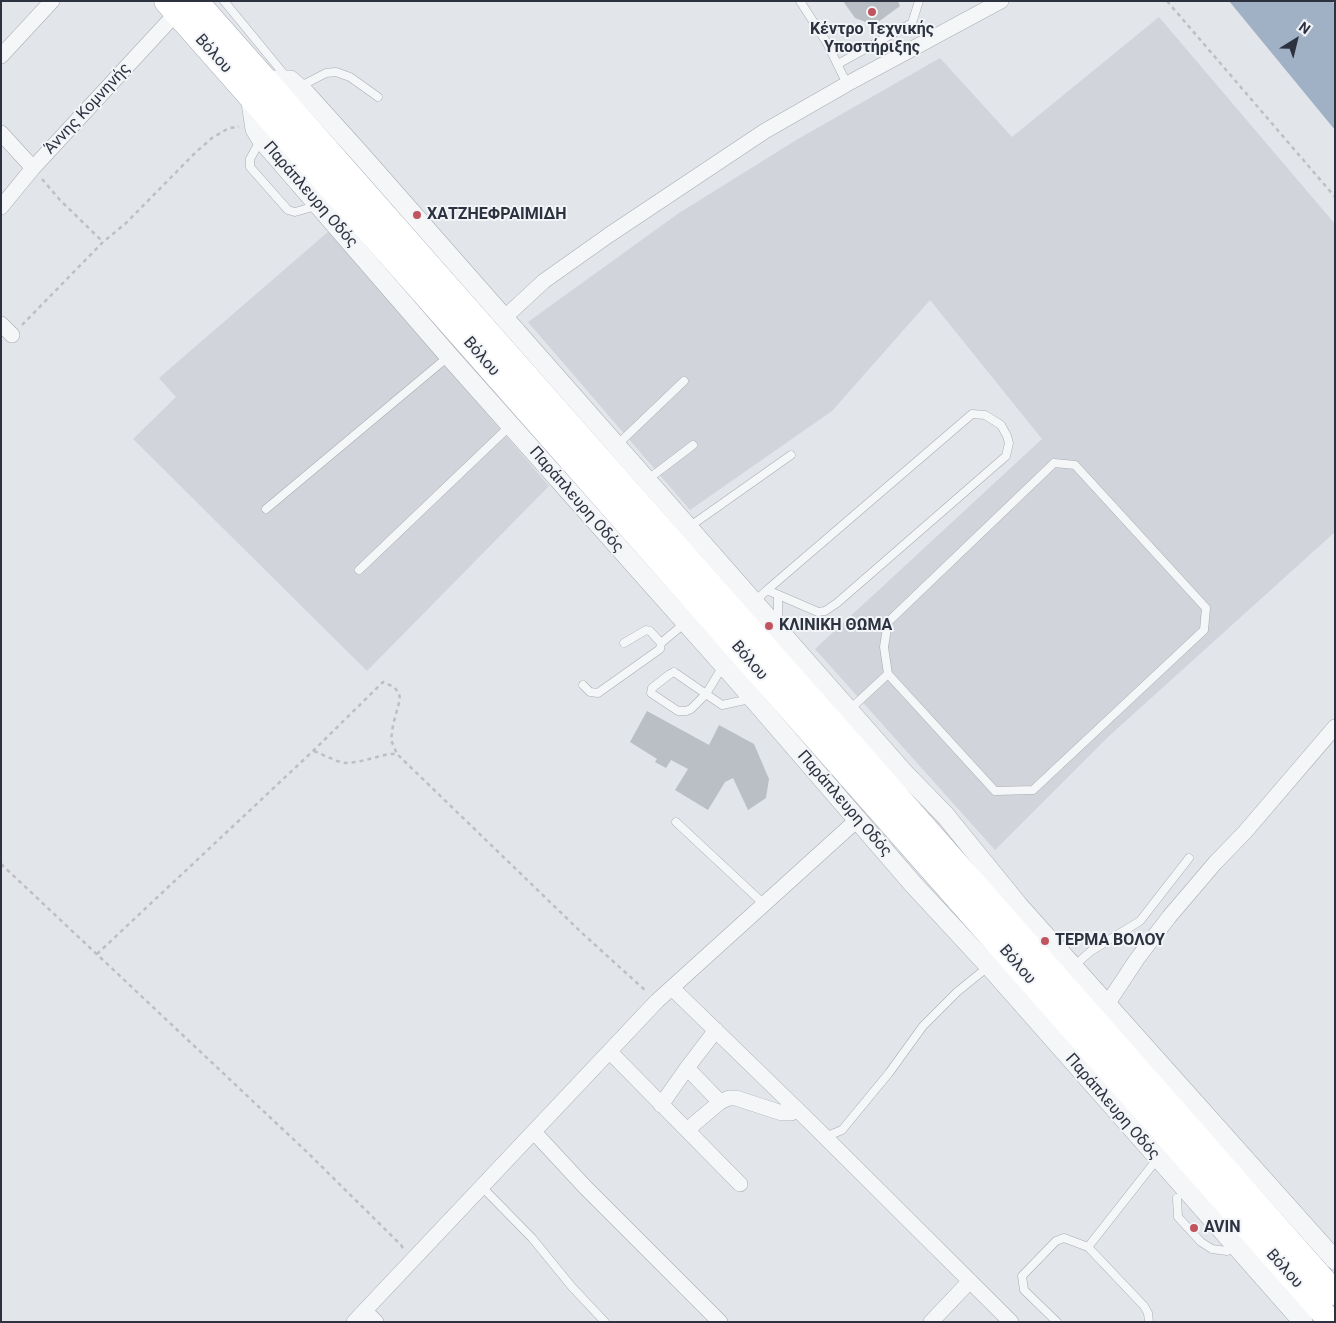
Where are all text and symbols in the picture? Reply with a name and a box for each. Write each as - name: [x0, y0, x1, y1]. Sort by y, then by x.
- marker: Κέντρο Τεχνικής Υποστήριξης: [866, 6, 878, 18]
- north arrow: [1271, 15, 1321, 65]
- text: N: [1296, 18, 1314, 37]
- place label: Κέντρο Τεχνικής Υποστήριξης: [810, 20, 934, 58]
- street label: Βόλου: [191, 31, 235, 77]
- street label: Άννης Κομνηνής: [41, 59, 135, 159]
- street label: Παράπλευρη Οδός: [259, 138, 361, 252]
- place label: ΧΑΤΖΗΕΦΡΑΙΜΙΔΗ: [427, 205, 566, 225]
- marker: ΧΑΤΖΗΕΦΡΑΙΜΙΔΗ: [411, 209, 423, 221]
- street label: Βόλου: [459, 333, 503, 381]
- street label: Παράπλευρη Οδός: [525, 443, 627, 557]
- place label: ΚΛΙΝΙΚΗ ΘΩΜΑ: [779, 616, 892, 636]
- marker: ΚΛΙΝΙΚΗ ΘΩΜΑ: [763, 620, 775, 632]
- street label: Βόλου: [727, 637, 771, 685]
- street label: Παράπλευρη Οδός: [793, 747, 895, 861]
- place label: ΤΕΡΜΑ ΒΟΛΟΥ: [1055, 931, 1165, 951]
- marker: ΤΕΡΜΑ ΒΟΛΟΥ: [1039, 935, 1051, 947]
- street label: Βόλου: [995, 941, 1039, 989]
- street label: Παράπλευρη Οδός: [1061, 1050, 1163, 1164]
- place label: AVIN: [1204, 1218, 1241, 1238]
- marker: AVIN: [1188, 1222, 1200, 1234]
- street label: Βόλου: [1262, 1246, 1306, 1292]

